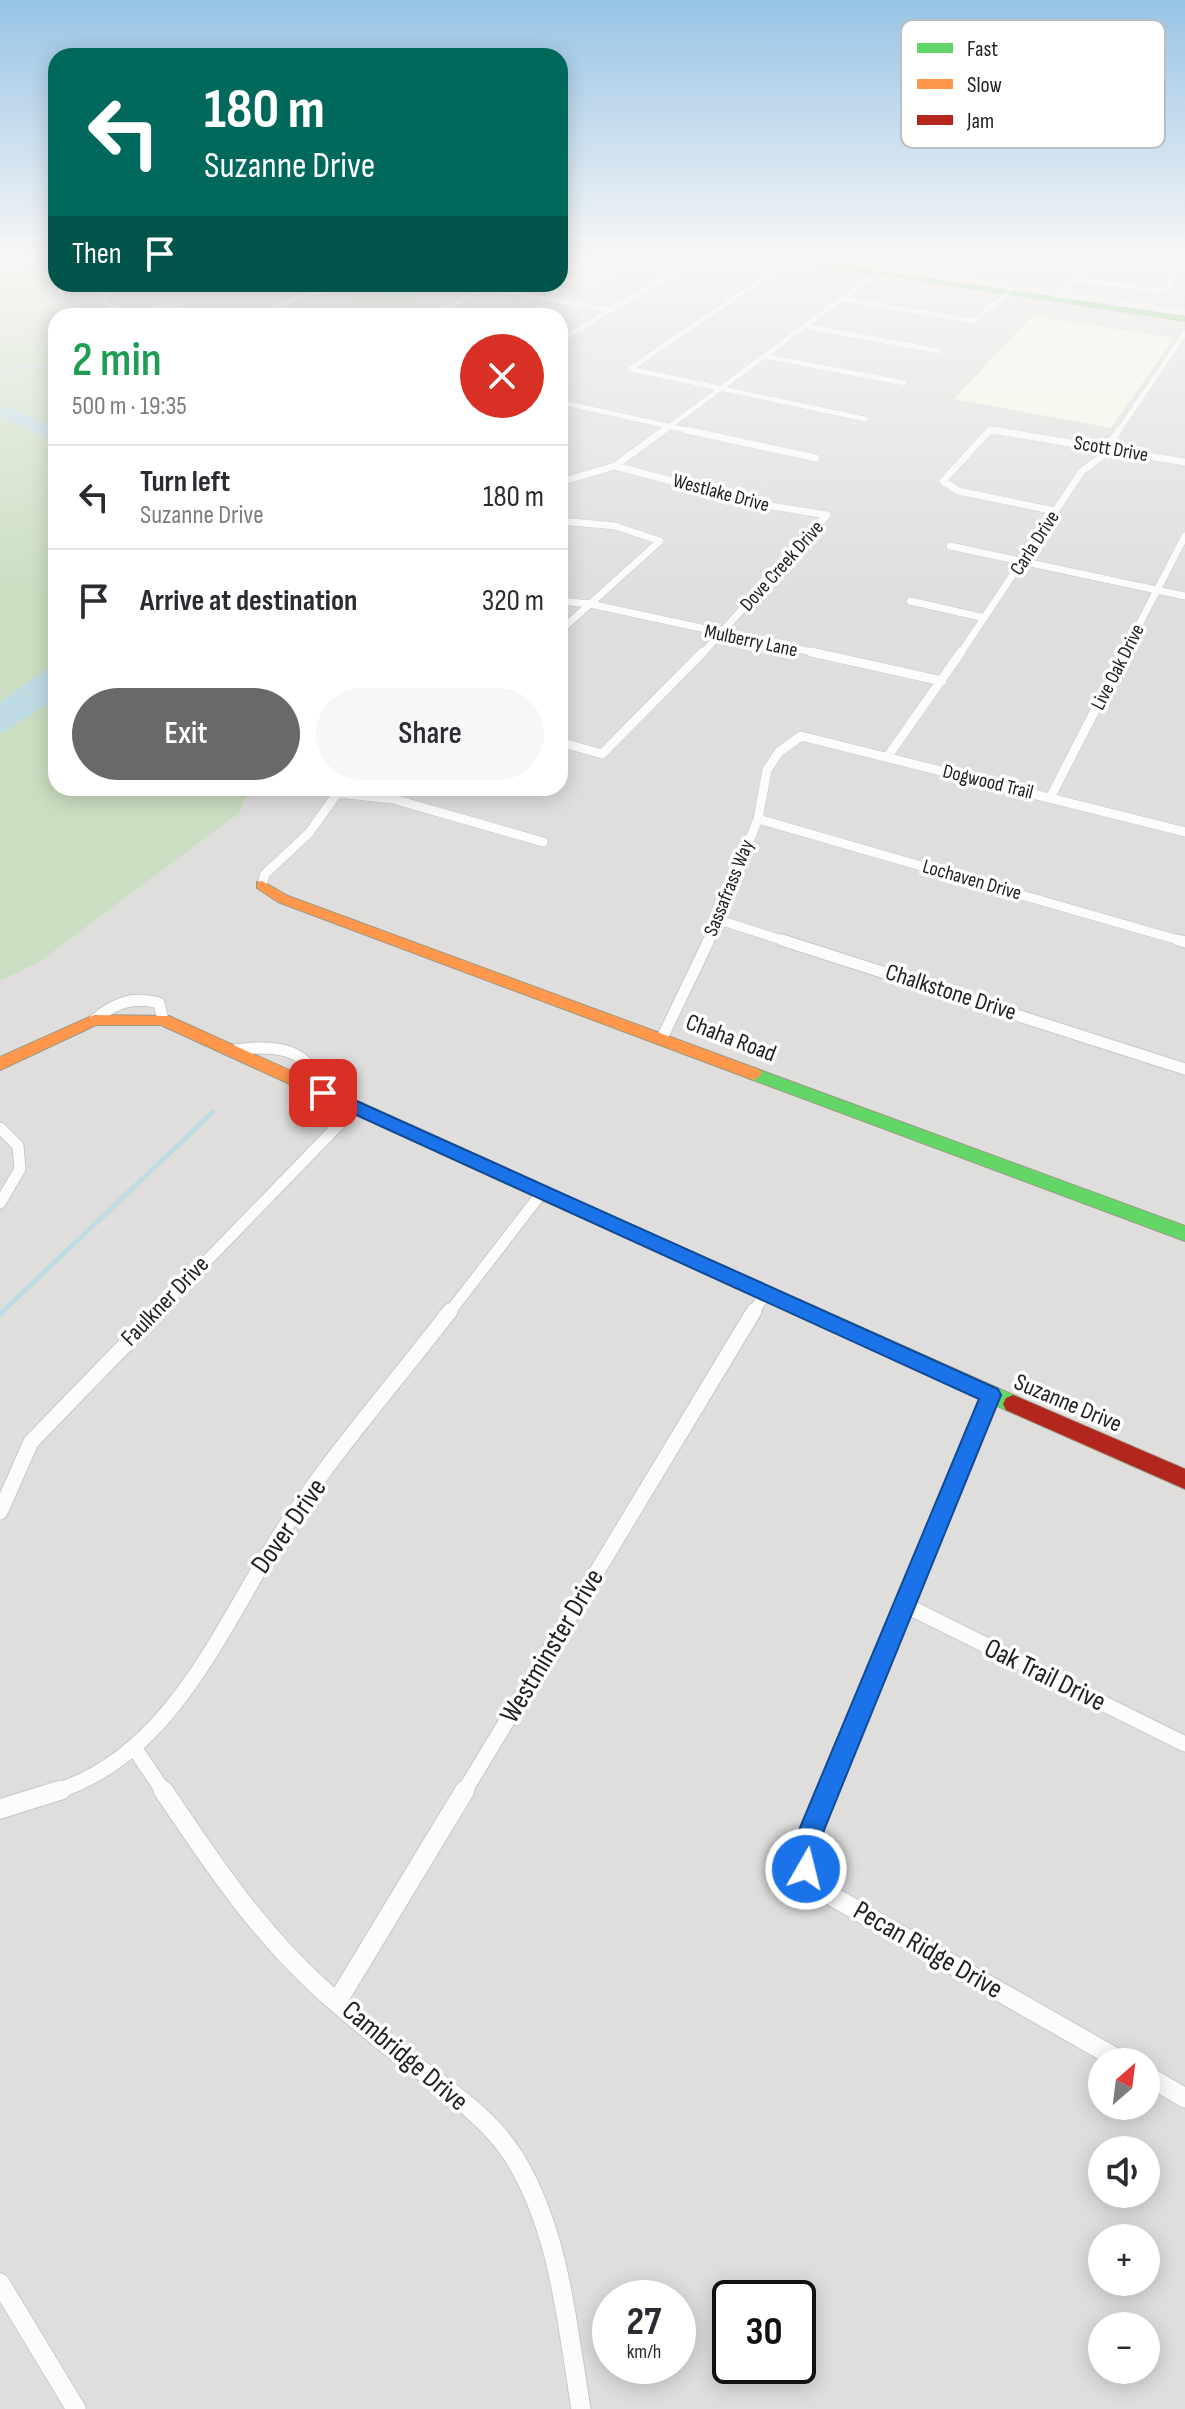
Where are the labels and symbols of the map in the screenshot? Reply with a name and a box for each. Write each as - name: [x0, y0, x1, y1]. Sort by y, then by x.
- legend: [901, 20, 1165, 148]
- text: Fast: [967, 36, 998, 63]
- text: Slow: [967, 72, 1002, 99]
- text: Jam: [966, 108, 994, 135]
- street label: Scott Drive: [1072, 431, 1150, 467]
- street label: Westlake Drive: [670, 469, 772, 517]
- street label: Carla Drive: [1005, 506, 1065, 580]
- street label: Dove Creek Drive: [735, 516, 829, 616]
- street label: Mulberry Lane: [702, 619, 800, 663]
- street label: Live Oak Drive: [1086, 620, 1150, 714]
- street label: Dogwood Trail: [940, 759, 1036, 805]
- street label: Sassafrass Way: [699, 836, 759, 940]
- street label: Lochaven Drive: [920, 854, 1024, 906]
- street label: Chalkstone Drive: [882, 957, 1020, 1027]
- street label: Chaha Road: [682, 1008, 780, 1068]
- pin: [289, 1059, 357, 1127]
- street label: Faulkner Drive: [115, 1250, 215, 1352]
- street label: Suzanne Drive: [1010, 1367, 1126, 1439]
- street label: Dover Drive: [244, 1472, 334, 1580]
- street label: Westminster Drive: [493, 1563, 611, 1729]
- street label: Oak Trail Drive: [979, 1631, 1111, 1719]
- position arrow: [764, 1827, 848, 1911]
- street label: Pecan Ridge Drive: [848, 1894, 1008, 2006]
- street label: Cambridge Drive: [335, 1994, 475, 2118]
- north arrow: [1088, 2048, 1160, 2120]
- speed limit sign: 30: [712, 2280, 816, 2384]

